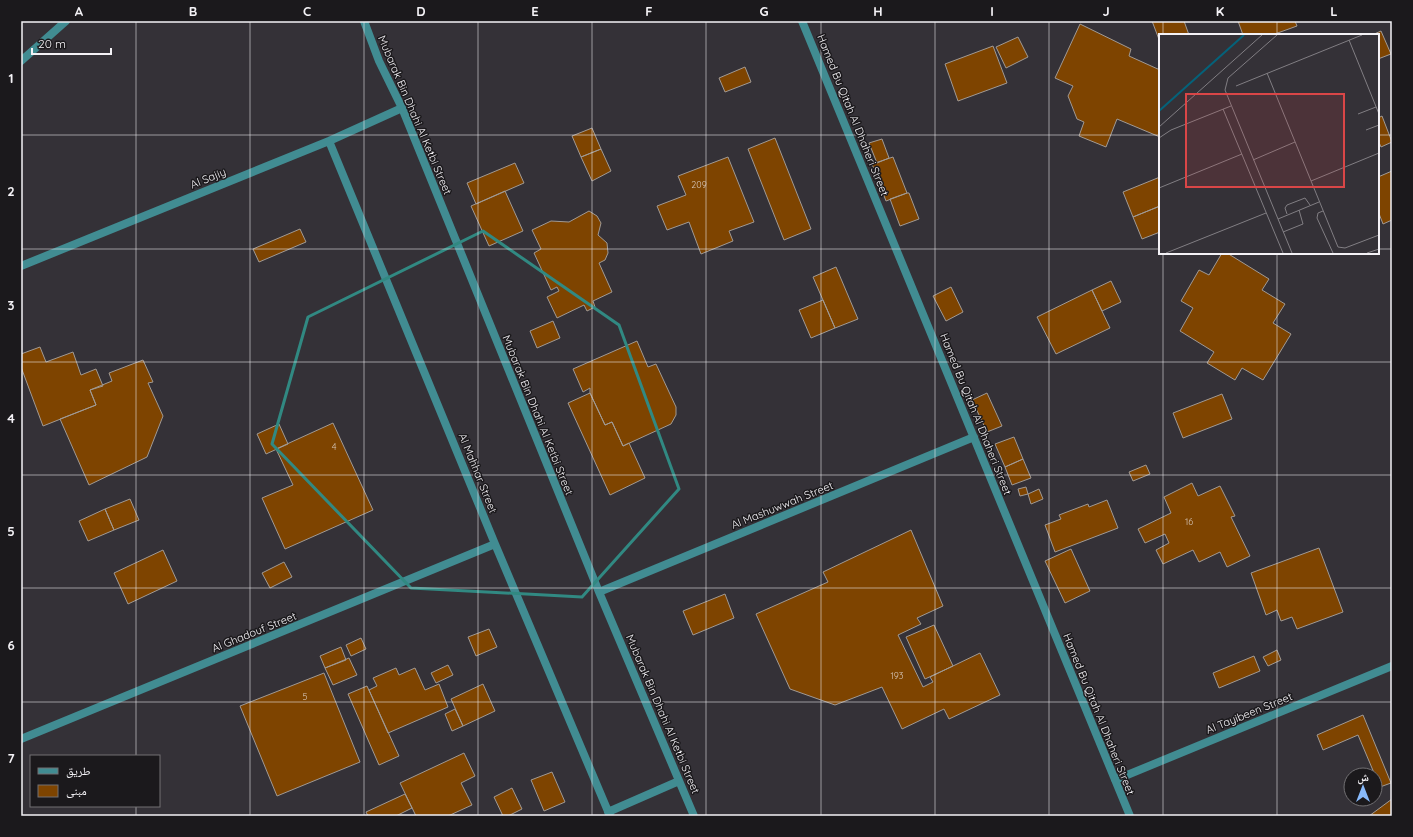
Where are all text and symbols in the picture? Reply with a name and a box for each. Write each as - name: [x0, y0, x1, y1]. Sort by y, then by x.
- text: A: [75, 3, 84, 19]
- text: B: [189, 3, 197, 19]
- text: C: [303, 3, 311, 19]
- text: D: [416, 3, 426, 19]
- text: E: [531, 3, 539, 19]
- text: F: [645, 3, 653, 19]
- text: G: [759, 3, 769, 19]
- text: H: [873, 3, 883, 19]
- text: I: [990, 3, 994, 19]
- text: J: [1102, 3, 1110, 19]
- text: K: [1216, 3, 1225, 19]
- text: L: [1330, 3, 1338, 19]
- scale bar: [32, 30, 111, 56]
- street label: Hamed Bu Qitah Al Dhaheri Street: [814, 32, 892, 198]
- street label: Mubarak Bin Dhahi Al Ketbi Street: [375, 33, 455, 197]
- inset map: [1159, 34, 1379, 254]
- text: 20 m: [38, 36, 66, 51]
- text: 1: [8, 70, 14, 86]
- street label: Al Sajiy: [188, 165, 228, 191]
- house number: 209: [691, 179, 707, 190]
- text: 2: [7, 183, 15, 199]
- text: 3: [8, 297, 15, 313]
- street label: Hamed Bu Qitah Al Dhaheri Street: [937, 331, 1015, 497]
- street label: Mubarak Bin Dhahi Al Ketbi Street: [499, 333, 577, 497]
- text: 4: [7, 410, 15, 426]
- street label: Al Mahhar Street: [456, 431, 500, 515]
- house number: 4: [332, 441, 337, 452]
- street label: Al Mashuwwah Street: [729, 478, 835, 532]
- house number: 16: [1185, 516, 1193, 527]
- text: 5: [7, 523, 15, 539]
- street label: Al Ghadouf Street: [210, 609, 299, 655]
- street label: Hamed Bu Qitah Al Dhaheri Street: [1060, 631, 1138, 797]
- street label: Mubarak Bin Dhahi Al Ketbi Street: [623, 632, 703, 796]
- text: 6: [7, 637, 15, 653]
- house number: 193: [890, 670, 904, 681]
- street label: Al Tayibeen Street: [1204, 689, 1295, 737]
- house number: 5: [303, 691, 308, 702]
- text: 7: [7, 750, 15, 766]
- legend: [30, 755, 160, 807]
- text: طريق: [66, 763, 91, 778]
- north arrow: [1343, 767, 1383, 807]
- text: ش: [1357, 770, 1369, 785]
- text: مبنى: [66, 783, 87, 798]

